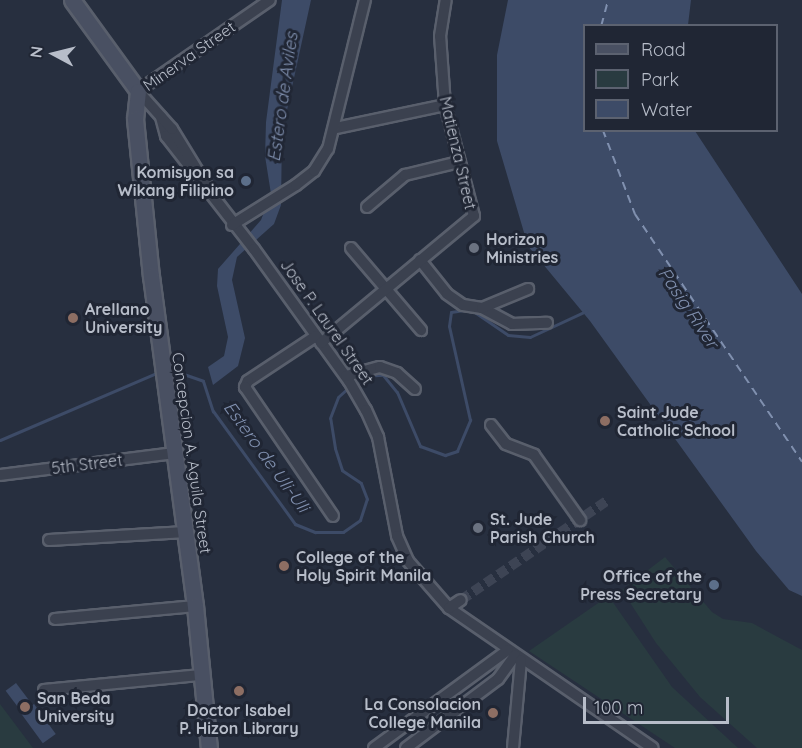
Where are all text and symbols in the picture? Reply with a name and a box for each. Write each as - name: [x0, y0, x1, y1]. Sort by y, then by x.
- street label: Minerva Street: [139, 17, 239, 95]
- north arrow: [24, 24, 84, 84]
- legend: [583, 24, 778, 132]
- water label: Estero de Aviles: [263, 31, 303, 163]
- text: Road: [641, 38, 686, 61]
- text: N: [25, 45, 47, 59]
- text: Park: [641, 68, 679, 91]
- street label: Matienza Street: [436, 95, 480, 211]
- text: Water: [641, 98, 692, 121]
- place label: Komisyon sa Wikang Filipino: [118, 162, 234, 200]
- marker: Komisyon sa Wikang Filipino: [239, 174, 253, 188]
- place label: Horizon Ministries: [486, 229, 558, 267]
- marker: Horizon Ministries: [467, 241, 481, 255]
- street label: Jose P. Laurel Street: [276, 256, 378, 388]
- water label: Pasig River: [653, 264, 723, 352]
- place label: Arellano University: [85, 299, 162, 337]
- marker: Arellano University: [66, 311, 80, 325]
- street label: Concepcion A. Aguila Street: [168, 351, 216, 555]
- water label: Estero de Uli-Uli: [219, 397, 313, 517]
- place label: Saint Jude Catholic School: [617, 402, 735, 440]
- marker: Saint Jude Catholic School: [598, 414, 612, 428]
- street label: 5th Street: [50, 450, 124, 478]
- place label: St. Jude Parish Church: [490, 509, 595, 547]
- marker: St. Jude Parish Church: [471, 521, 485, 535]
- place label: College of the Holy Spirit Manila: [296, 547, 431, 585]
- marker: College of the Holy Spirit Manila: [277, 559, 291, 573]
- place label: Office of the Press Secretary: [580, 566, 702, 604]
- marker: Office of the Press Secretary: [707, 578, 721, 592]
- marker: Doctor Isabel P. Hizon Library: [232, 684, 246, 698]
- scale bar: [586, 685, 732, 723]
- place label: San Beda University: [37, 688, 114, 726]
- place label: La Consolacion College Manila: [364, 694, 481, 732]
- text: 100 m: [594, 696, 643, 719]
- marker: San Beda University: [18, 700, 32, 714]
- place label: Doctor Isabel P. Hizon Library: [179, 700, 299, 738]
- marker: La Consolacion College Manila: [486, 706, 500, 720]

